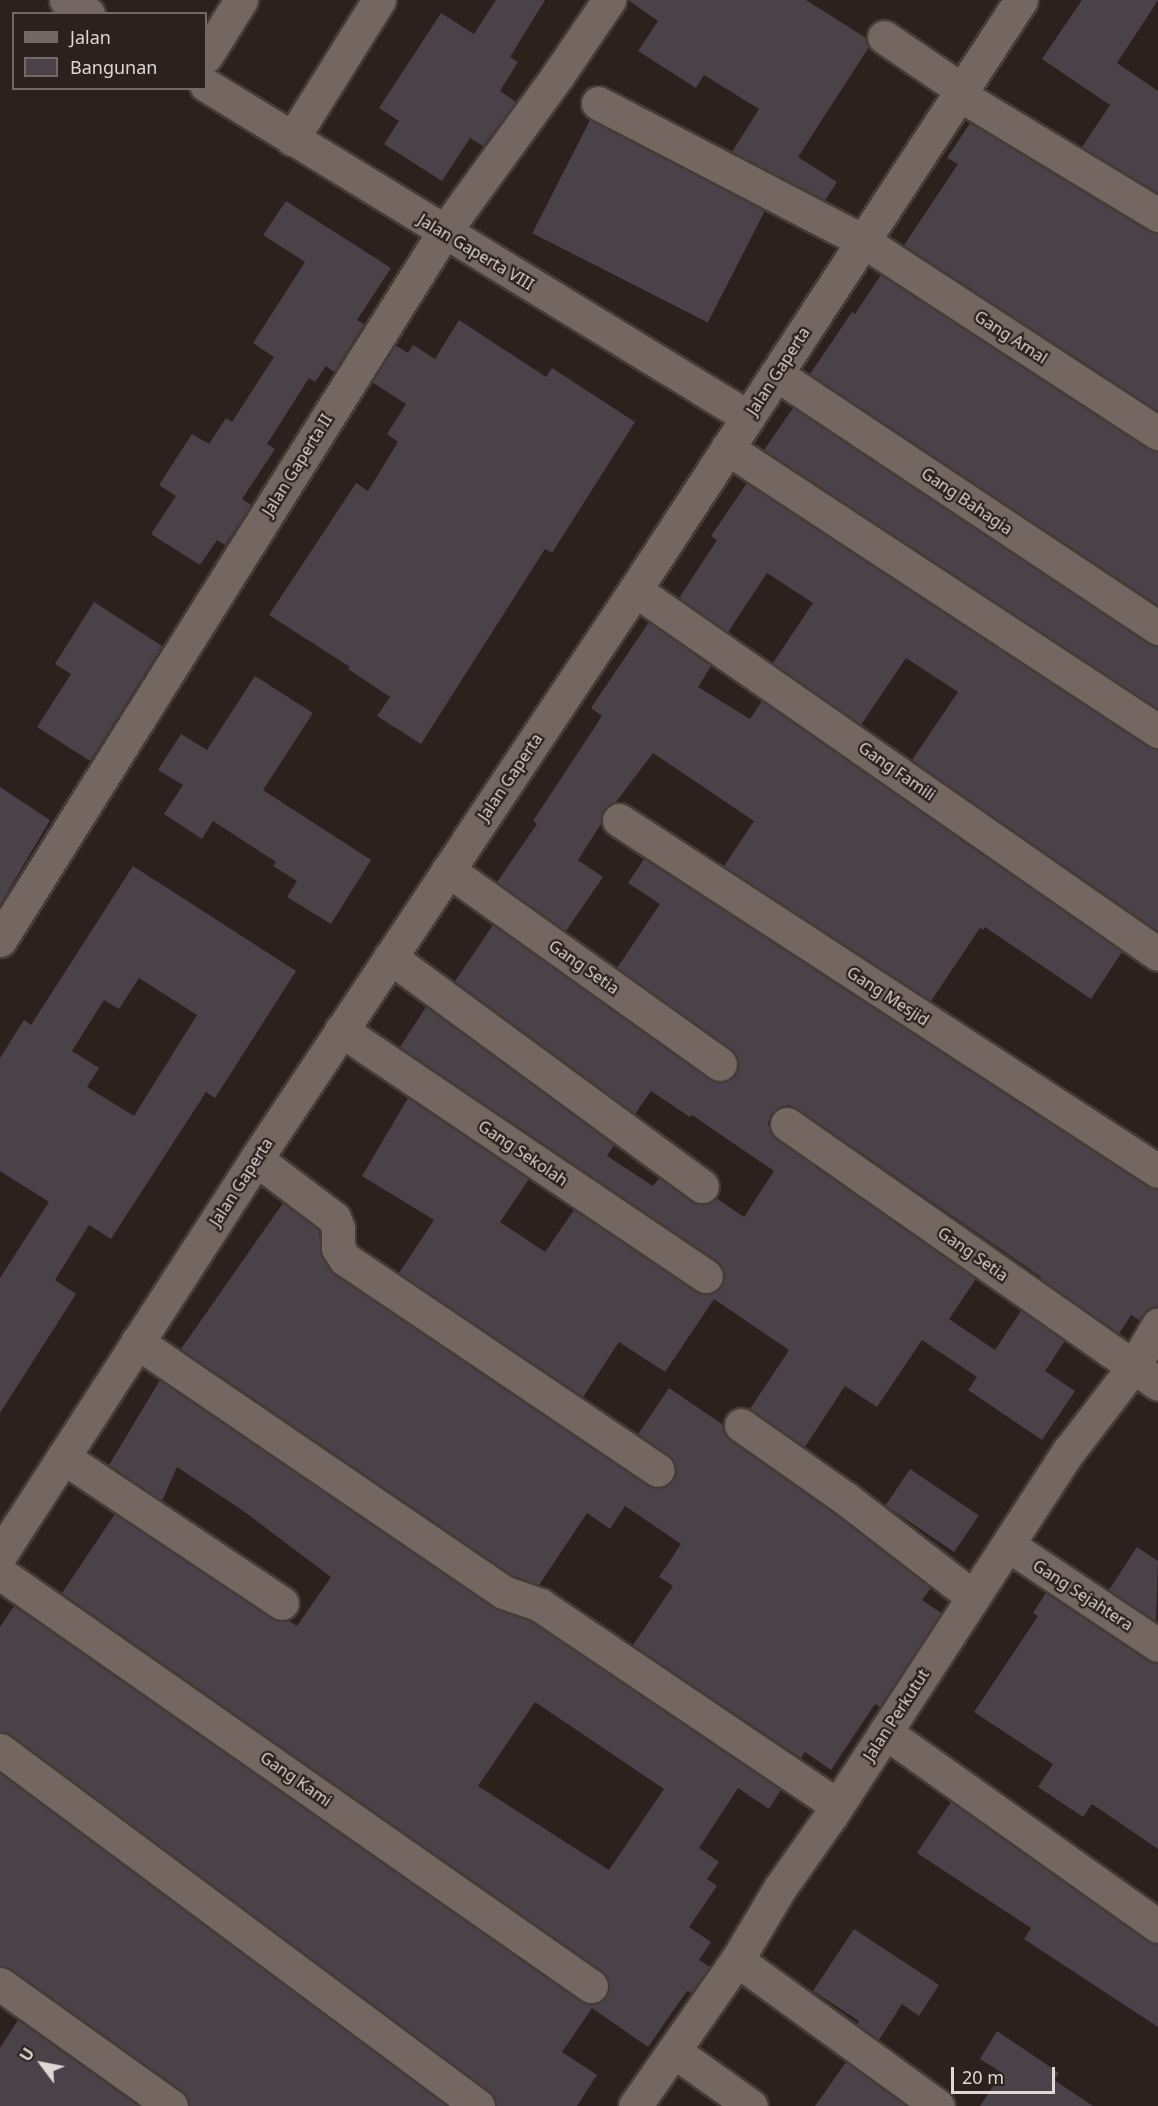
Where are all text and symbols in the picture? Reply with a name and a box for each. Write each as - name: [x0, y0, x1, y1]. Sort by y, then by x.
- legend: [12, 12, 207, 90]
- text: Jalan: [70, 25, 111, 49]
- text: Bangunan: [70, 55, 157, 79]
- street label: Jalan Gaperta VIII: [415, 210, 537, 294]
- street label: Gang Amal: [971, 306, 1051, 368]
- street label: Jalan Gaperta: [742, 323, 814, 419]
- street label: Jalan Gaperta II: [258, 411, 336, 519]
- street label: Gang Bahagia: [918, 463, 1016, 539]
- street label: Jalan Gaperta: [474, 730, 546, 824]
- street label: Gang Famili: [855, 738, 939, 804]
- street label: Gang Setia: [545, 936, 623, 998]
- street label: Gang Mesjid: [843, 962, 933, 1030]
- street label: Gang Sekolah: [475, 1116, 571, 1190]
- street label: Jalan Gaperta: [205, 1134, 277, 1230]
- street label: Gang Setia: [934, 1223, 1012, 1285]
- street label: Gang Sejahtera: [1029, 1556, 1137, 1634]
- street label: Jalan Perkutut: [859, 1665, 933, 1765]
- street label: Gang Kami: [257, 1747, 335, 1811]
- north arrow: [12, 2034, 72, 2094]
- text: U: [14, 2044, 39, 2065]
- scale bar: [954, 2055, 1058, 2093]
- text: 20 m: [962, 2065, 1004, 2089]

